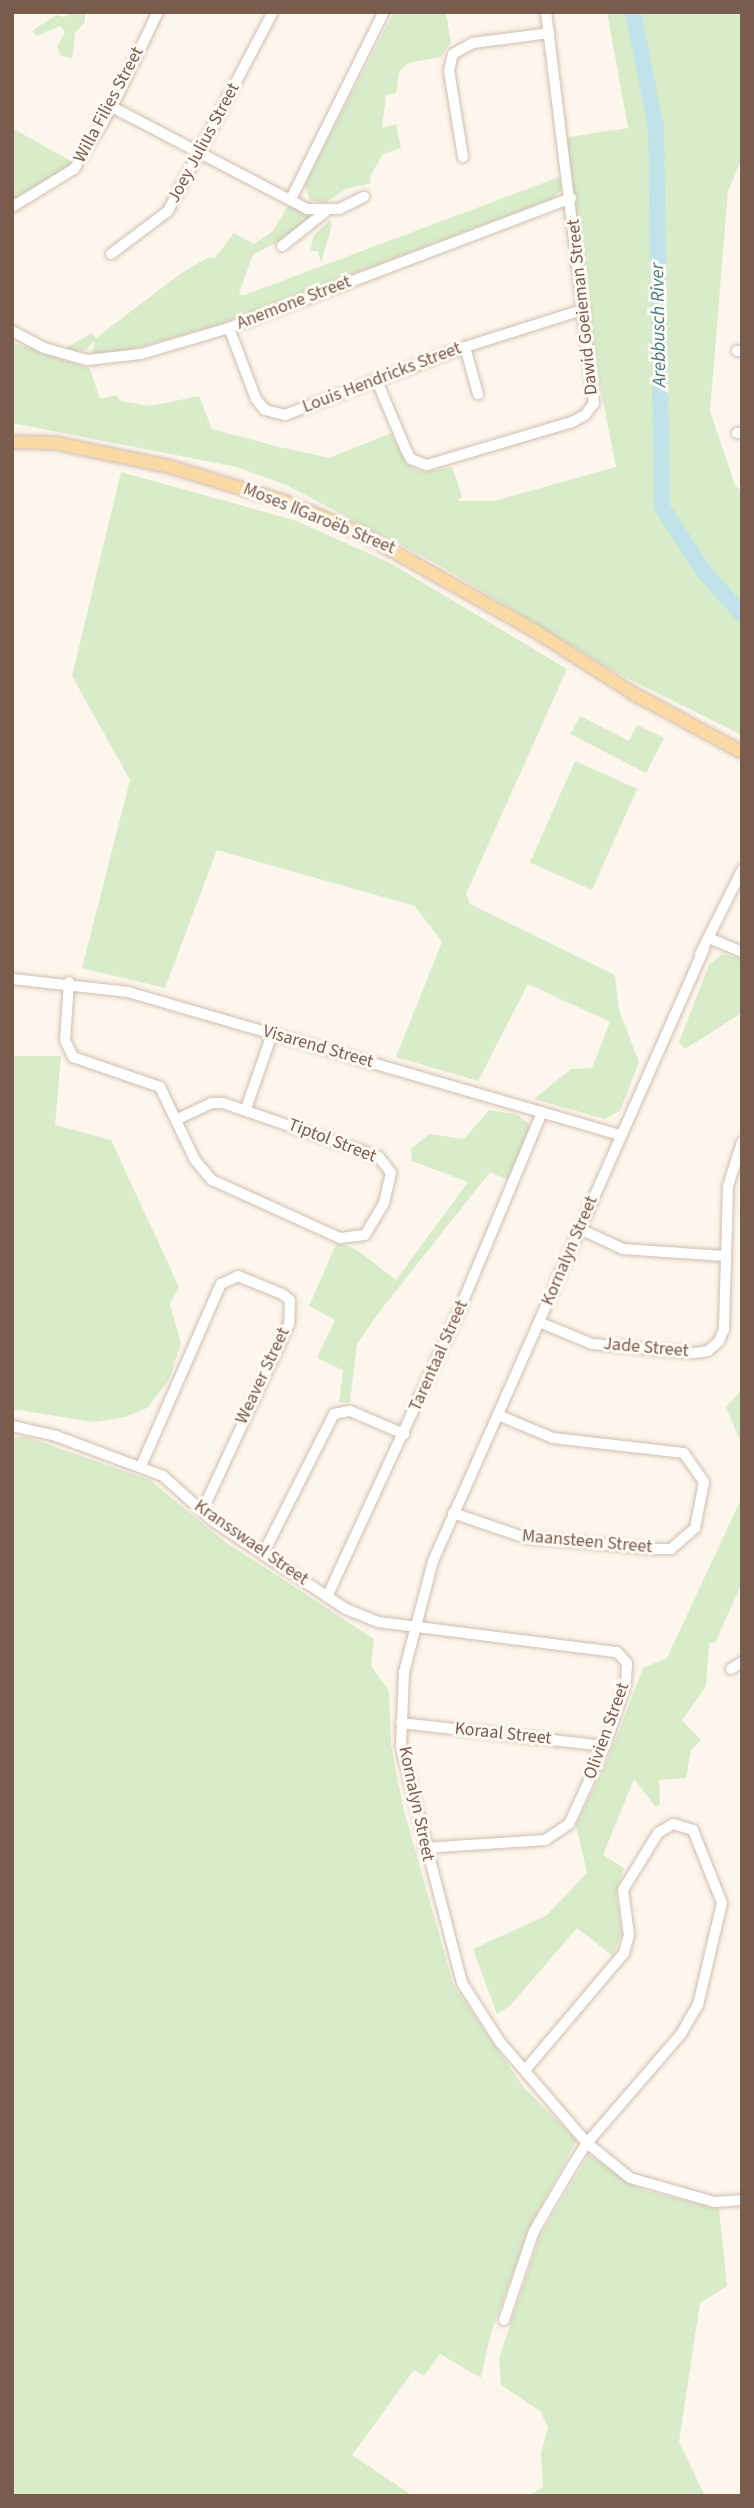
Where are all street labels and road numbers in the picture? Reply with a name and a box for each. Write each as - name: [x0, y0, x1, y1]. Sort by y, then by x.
- street label: Willa Filies Street: [69, 43, 149, 167]
- street label: Joey Julius Street: [163, 79, 245, 207]
- street label: Dawid Goeieman Street: [563, 218, 603, 396]
- street label: Anemone Street: [234, 271, 354, 335]
- street label: Louis Hendricks Street: [300, 338, 464, 418]
- street label: Moses ǁGaroëb Street: [240, 479, 398, 559]
- street label: Visarend Street: [260, 1021, 376, 1073]
- street label: Tiptol Street: [285, 1114, 379, 1168]
- street label: Kornalyn Street: [537, 1193, 603, 1309]
- street label: Tarentaal Street: [405, 1297, 473, 1415]
- street label: Weaver Street: [231, 1324, 295, 1428]
- street label: Jade Street: [603, 1334, 689, 1362]
- street label: Kransswael Street: [190, 1496, 312, 1590]
- street label: Maansteen Street: [521, 1526, 653, 1558]
- street label: Olivien Street: [580, 1680, 634, 1782]
- street label: Koraal Street: [453, 1718, 553, 1750]
- street label: Kornalyn Street: [393, 1745, 439, 1863]

